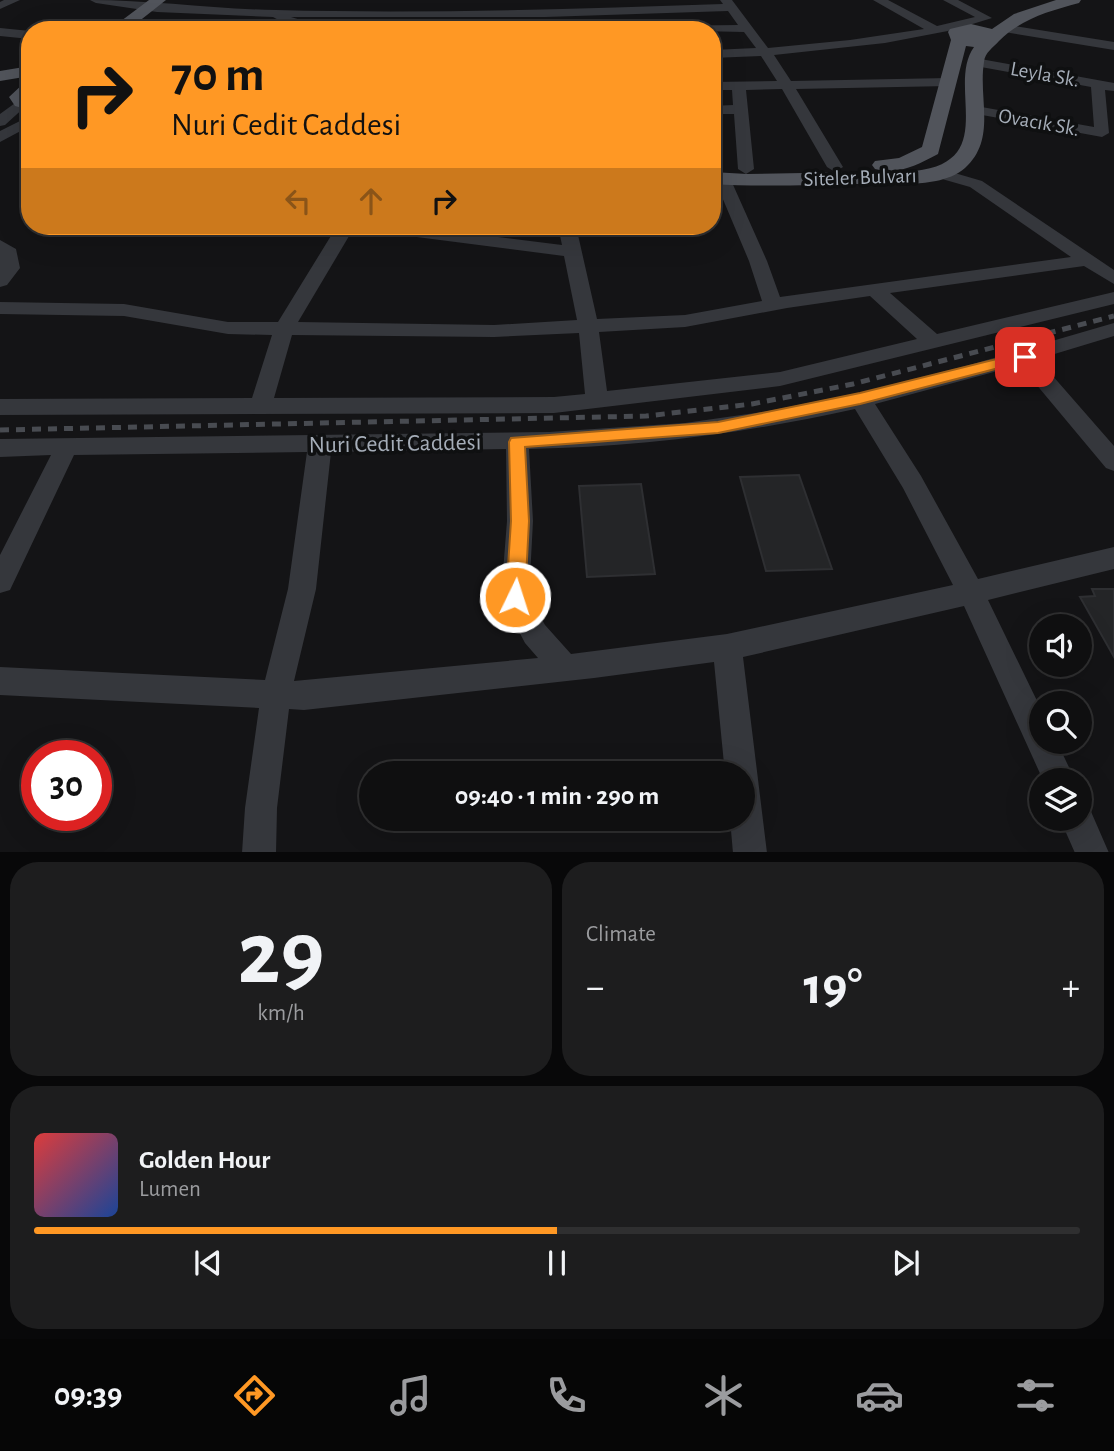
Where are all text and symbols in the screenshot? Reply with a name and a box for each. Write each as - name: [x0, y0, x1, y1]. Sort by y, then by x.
- icon: right: [56, 49, 147, 140]
- text: 70 m: [171, 51, 265, 100]
- street label: Leyla Sk.: [1009, 58, 1081, 91]
- street label: Ovacık Sk.: [997, 105, 1081, 140]
- text: Nuri Cedit Caddesi: [171, 109, 401, 141]
- street label: Siteler Bulvarı: [803, 165, 917, 190]
- icon: left: [279, 182, 317, 220]
- icon: ahead: [352, 182, 390, 220]
- icon: right: [425, 182, 463, 220]
- pin: [995, 327, 1055, 387]
- icon: arrive: [1006, 338, 1044, 376]
- street label: Nuri Cedit Caddesi: [308, 430, 482, 458]
- position arrow: [478, 560, 552, 634]
- map controls: [1029, 614, 1092, 831]
- button: sound: [1029, 614, 1092, 677]
- button: search: [1029, 691, 1092, 754]
- speed limit sign: 30: [21, 740, 112, 831]
- button: layers: [1029, 768, 1092, 831]
- text: 09:40 · 1 min · 290 m: [455, 783, 659, 809]
- text: 29: [238, 909, 324, 1000]
- text: Climate: [586, 923, 656, 946]
- text: 19°: [803, 961, 863, 1013]
- text: −: [586, 969, 604, 1007]
- text: +: [1062, 969, 1080, 1007]
- text: km/h: [257, 1002, 305, 1025]
- text: Golden Hour: [139, 1147, 270, 1173]
- text: Lumen: [139, 1178, 201, 1201]
- icon: previous: [189, 1244, 227, 1282]
- icon: pause: [538, 1244, 576, 1282]
- icon: next: [887, 1244, 925, 1282]
- icon: directions: [230, 1371, 279, 1420]
- icon: music: [386, 1371, 435, 1420]
- icon: phone: [542, 1371, 591, 1420]
- icon: climate: [699, 1371, 748, 1420]
- icon: car: [855, 1371, 904, 1420]
- icon: filters: [1011, 1371, 1060, 1420]
- text: 09:39: [54, 1379, 122, 1411]

